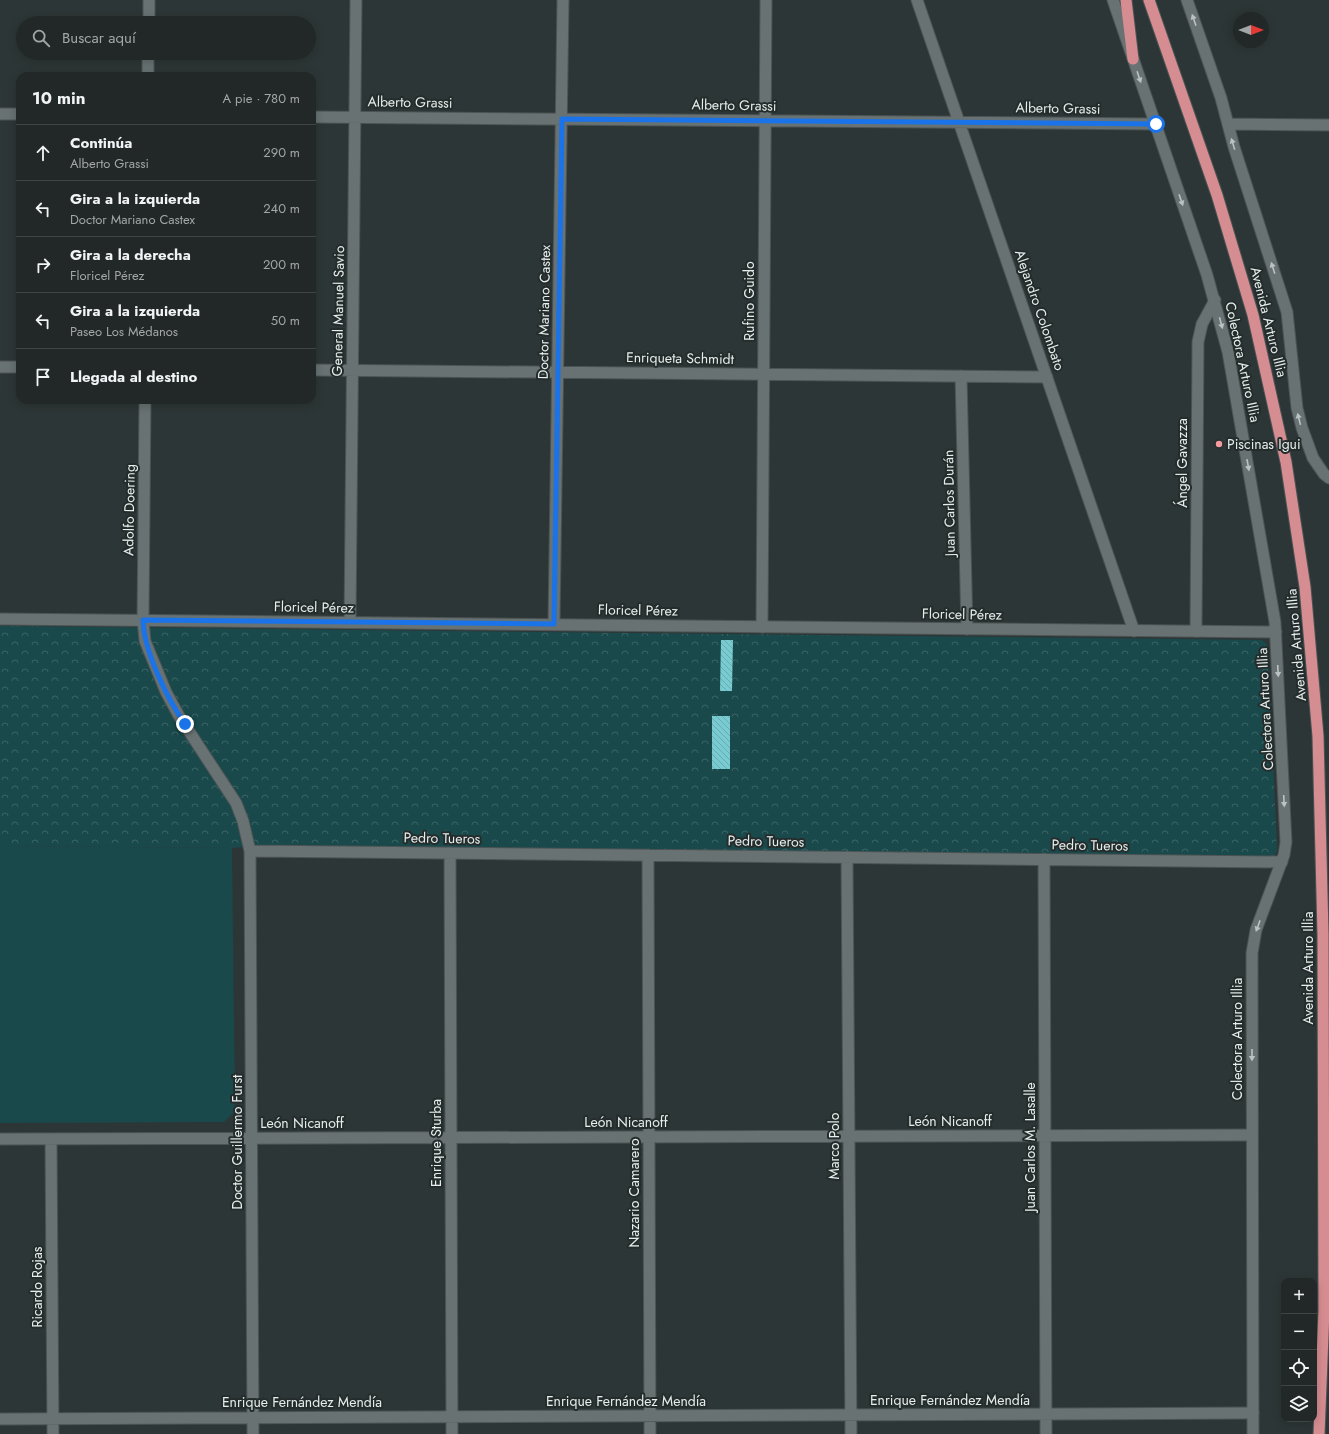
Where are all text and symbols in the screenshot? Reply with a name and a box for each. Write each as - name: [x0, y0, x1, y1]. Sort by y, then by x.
- north arrow: [1233, 12, 1269, 48]
- one-way arrow: [1190, 14, 1196, 26]
- search box: [16, 16, 316, 60]
- icon: search: [30, 27, 52, 49]
- text: Buscar aquí: [62, 27, 136, 49]
- one-way arrow: [1137, 71, 1143, 83]
- text: 10 min: [32, 86, 85, 110]
- text: A pie · 780 m: [223, 89, 300, 108]
- street label: Alberto Grassi: [367, 91, 453, 113]
- street label: Alberto Grassi: [691, 94, 777, 116]
- street label: Alberto Grassi: [1015, 97, 1101, 119]
- route start: [1147, 115, 1165, 133]
- text: Continúa: [70, 132, 132, 154]
- one-way arrow: [1230, 138, 1236, 150]
- icon: ahead: [32, 142, 54, 164]
- text: 290 m: [263, 143, 300, 162]
- text: Alberto Grassi: [70, 154, 149, 173]
- text: Gira a la izquierda: [70, 188, 200, 210]
- one-way arrow: [1179, 194, 1185, 206]
- icon: left: [32, 198, 54, 220]
- text: 240 m: [263, 199, 300, 218]
- text: Doctor Mariano Castex: [70, 210, 195, 229]
- text: Gira a la derecha: [70, 244, 191, 266]
- street label: Doctor Mariano Castex: [533, 244, 555, 379]
- street label: General Manuel Savio: [327, 245, 349, 377]
- street label: Alejandro Colombato: [1010, 247, 1070, 373]
- icon: right: [32, 254, 54, 276]
- text: 200 m: [263, 255, 300, 274]
- street label: Rufino Guido: [739, 261, 759, 341]
- one-way arrow: [1270, 262, 1276, 274]
- street label: Avenida Arturo Illia: [1246, 265, 1292, 379]
- text: Floricel Pérez: [70, 266, 144, 285]
- text: Gira a la izquierda: [70, 300, 200, 322]
- street label: Colectora Arturo Illia: [1220, 300, 1266, 424]
- icon: left: [32, 310, 54, 332]
- text: 50 m: [271, 311, 300, 330]
- one-way arrow: [1218, 318, 1224, 330]
- text: Paseo Los Médanos: [70, 322, 178, 341]
- street label: Enriqueta Schmidt: [626, 347, 735, 369]
- icon: arrive: [32, 366, 54, 388]
- text: Llegada al destino: [70, 366, 197, 388]
- one-way arrow: [1296, 413, 1302, 425]
- street label: Ángel Gavazza: [1172, 418, 1192, 508]
- place label: Piscinas Igui: [1227, 434, 1301, 454]
- marker: Piscinas Igui: [1214, 439, 1224, 449]
- street label: Juan Carlos Durán: [938, 450, 960, 558]
- one-way arrow: [1245, 459, 1251, 471]
- street label: Adolfo Doering: [118, 464, 140, 556]
- street label: Avenida Arturo Illia: [1281, 588, 1311, 702]
- street label: Floricel Pérez: [274, 596, 355, 618]
- street label: Floricel Pérez: [598, 599, 679, 621]
- street label: Floricel Pérez: [922, 603, 1003, 625]
- street label: Colectora Arturo Illia: [1252, 647, 1278, 771]
- one-way arrow: [1274, 665, 1281, 677]
- route end: [176, 715, 194, 733]
- one-way arrow: [1281, 795, 1287, 808]
- street label: Pedro Tueros: [403, 827, 481, 849]
- street label: Pedro Tueros: [727, 830, 805, 852]
- street label: Pedro Tueros: [1051, 834, 1129, 856]
- street label: Avenida Arturo Illia: [1298, 911, 1318, 1025]
- one-way arrow: [1255, 920, 1261, 932]
- street label: Colectora Arturo Illia: [1227, 978, 1247, 1100]
- one-way arrow: [1249, 1049, 1255, 1062]
- street label: Doctor Guillermo Furst: [227, 1074, 247, 1209]
- street label: Juan Carlos M. Lasalle: [1020, 1082, 1040, 1214]
- street label: Enrique Sturba: [426, 1099, 446, 1187]
- street label: León Nicanoff: [908, 1111, 993, 1131]
- street label: León Nicanoff: [584, 1112, 669, 1132]
- street label: Marco Polo: [824, 1112, 844, 1179]
- street label: León Nicanoff: [260, 1113, 345, 1133]
- street label: Nazario Camarero: [624, 1138, 644, 1248]
- street label: Ricardo Rojas: [27, 1246, 47, 1327]
- map controls: [1281, 1278, 1317, 1422]
- button: +: [1281, 1278, 1317, 1314]
- button: −: [1281, 1314, 1317, 1350]
- button: locate: [1281, 1350, 1317, 1386]
- button: layers: [1281, 1386, 1317, 1422]
- street label: Enrique Fernández Mendía: [870, 1390, 1030, 1410]
- street label: Enrique Fernández Mendía: [546, 1391, 706, 1411]
- street label: Enrique Fernández Mendía: [222, 1392, 382, 1412]

